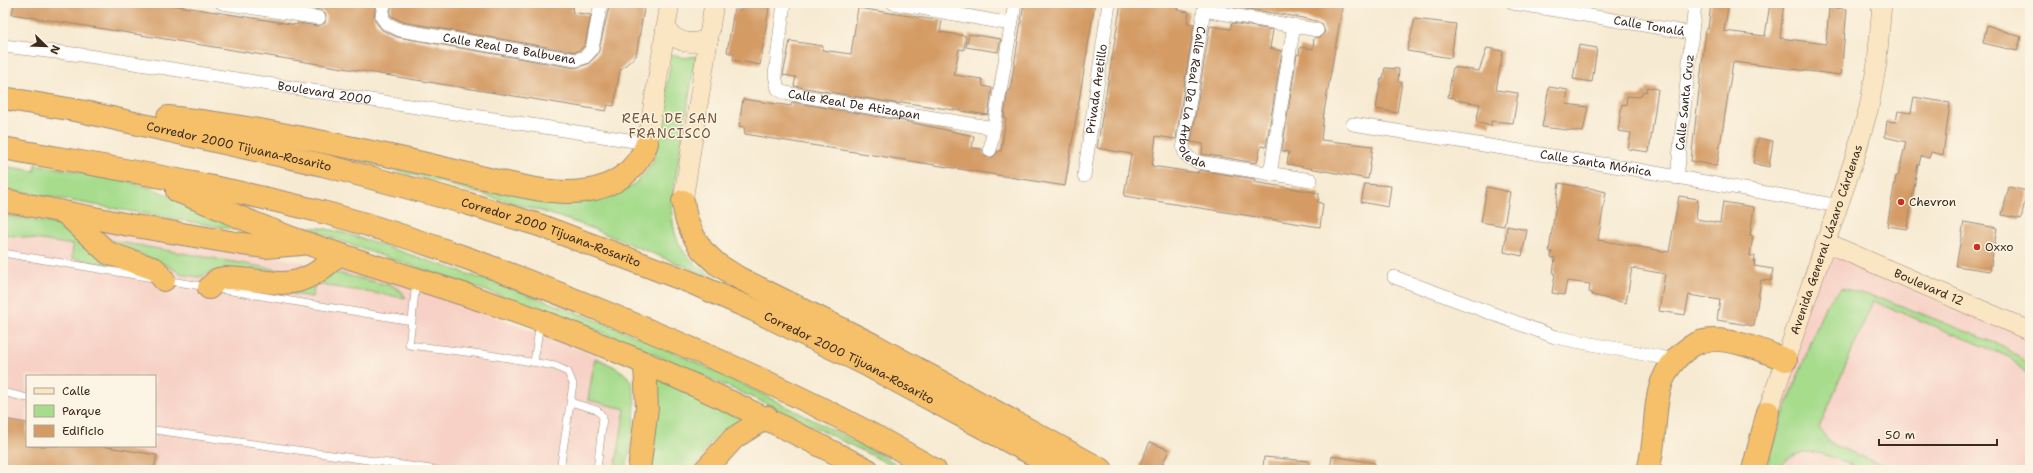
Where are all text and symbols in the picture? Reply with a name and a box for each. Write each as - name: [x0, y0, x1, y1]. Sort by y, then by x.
- street label: Calle Tonalá: [1612, 12, 1686, 40]
- street label: Calle Real De La Arboleda: [1194, 15, 1220, 169]
- text: Calle Real De La Arboleda: [1175, 25, 1209, 171]
- north arrow: [26, 26, 66, 66]
- street label: Calle Real De Balbuena: [442, 29, 578, 68]
- text: N: [46, 43, 63, 57]
- street label: Privada Aretillo: [1082, 43, 1111, 135]
- street label: Calle Santa Cruz: [1672, 54, 1698, 151]
- street label: Boulevard 2000: [276, 78, 373, 108]
- street label: Calle Real De Atizapan: [787, 86, 921, 124]
- district label: REAL DE SAN FRANCISCO: [622, 110, 718, 142]
- street label: Corredor 2000 Tijuana-Rosarito: [145, 118, 333, 175]
- street label: Avenida General Lázaro Cárdenas: [1787, 143, 1866, 337]
- street label: Calle Santa Mónica: [1539, 146, 1653, 180]
- street label: Corredor 2000 Tijuana-Rosarito: [460, 194, 643, 271]
- place label: Chevron: [1909, 194, 1956, 210]
- marker: Chevron: [1896, 197, 1906, 207]
- place label: Oxxo: [1985, 239, 2014, 255]
- marker: Oxxo: [1972, 242, 1982, 252]
- street label: Boulevard 12: [1891, 265, 1966, 309]
- street label: Corredor 2000 Tijuana-Rosarito: [761, 308, 937, 408]
- legend: [26, 375, 156, 447]
- text: Calle: [62, 383, 91, 399]
- text: Parque: [62, 403, 101, 419]
- scale bar: [1879, 421, 1997, 447]
- text: Edificio: [62, 423, 104, 439]
- text: 50 m: [1885, 427, 1915, 443]

